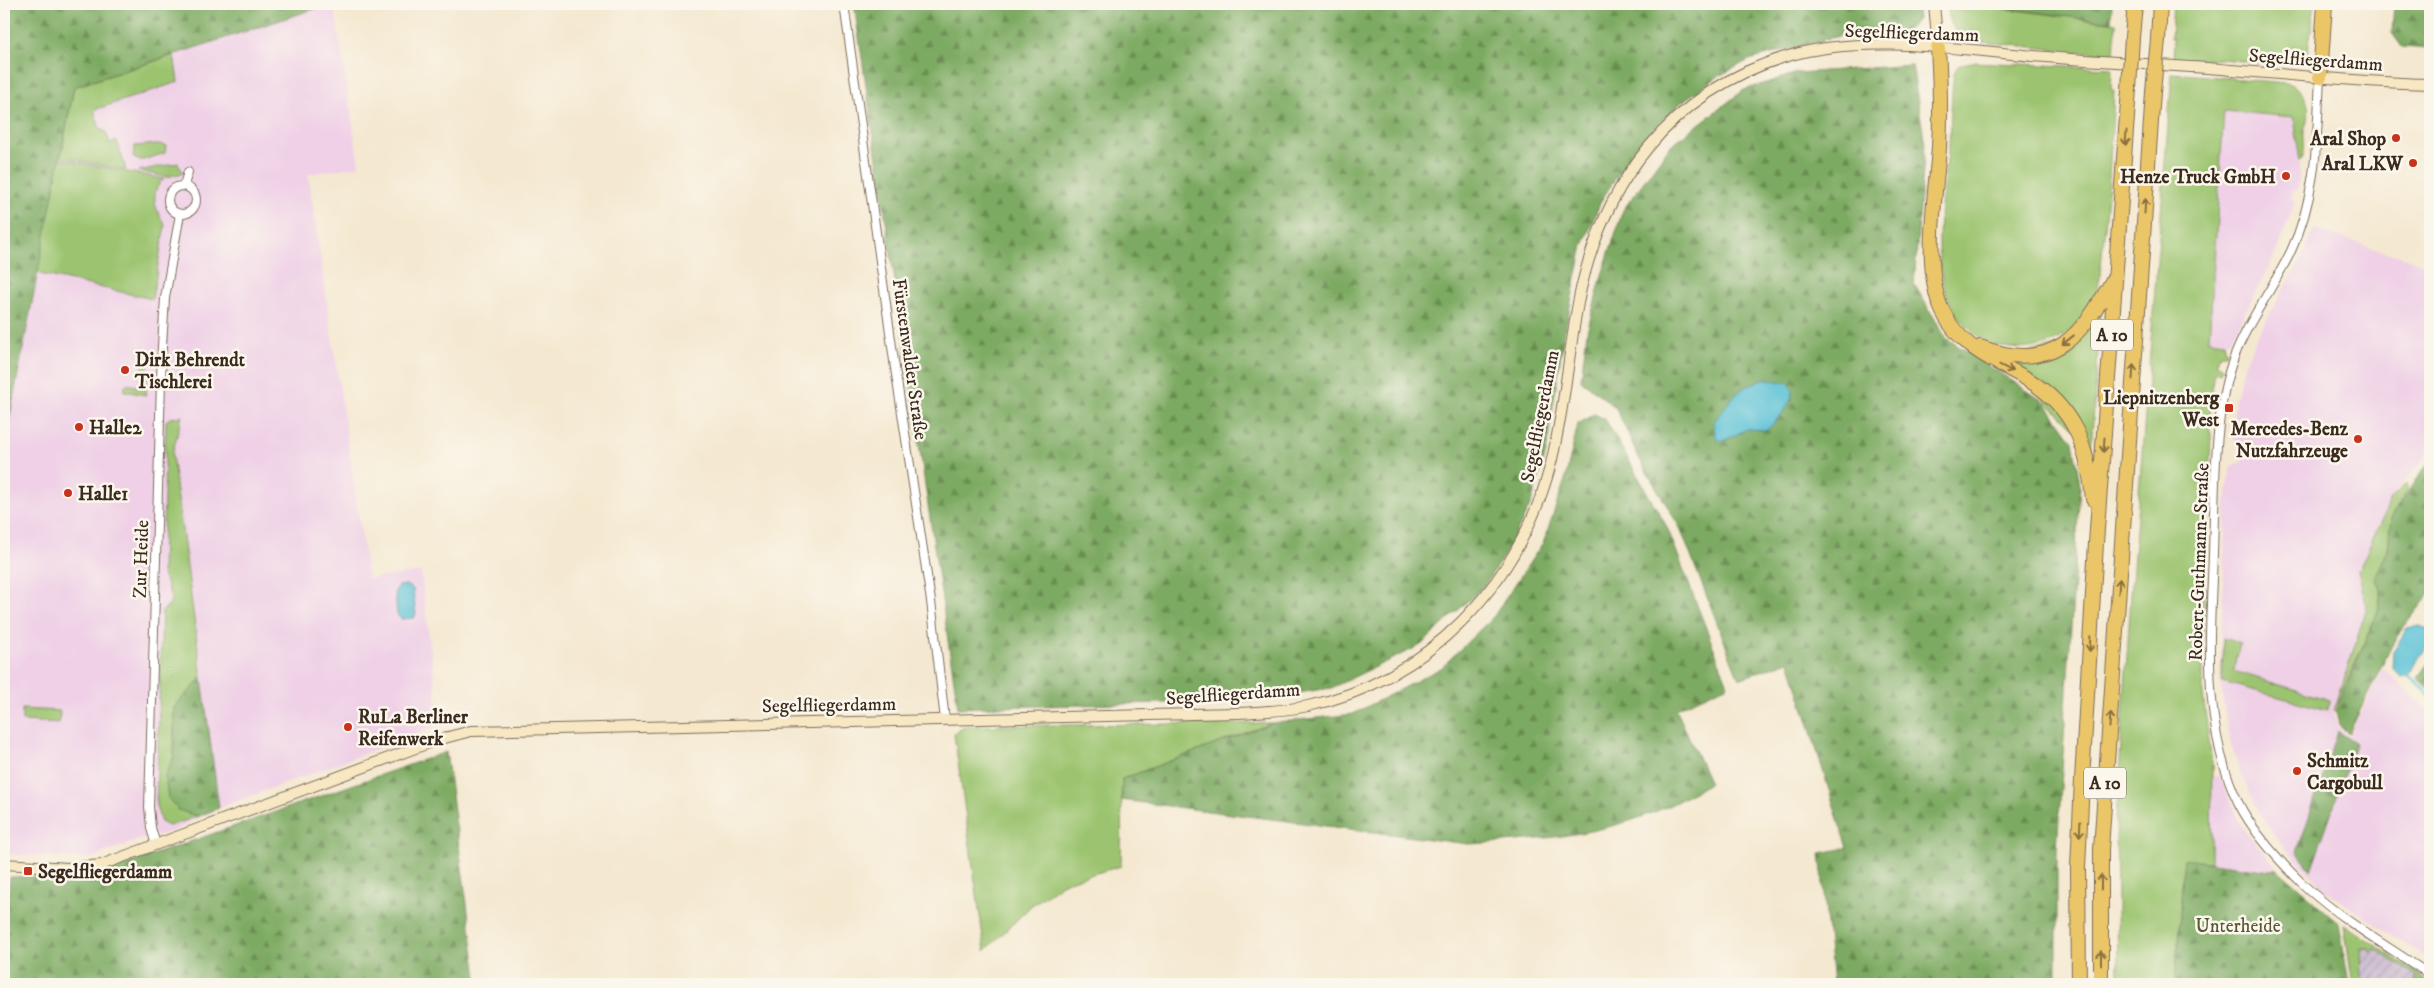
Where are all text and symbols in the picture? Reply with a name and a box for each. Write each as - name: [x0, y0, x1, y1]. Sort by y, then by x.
- street label: Segelfliegerdamm: [1844, 20, 1979, 47]
- street label: Segelfliegerdamm: [2248, 44, 2384, 77]
- place label: Aral Shop: [2309, 128, 2386, 151]
- one-way arrow: [2121, 129, 2130, 145]
- marker: Aral Shop: [2390, 132, 2402, 144]
- place label: Aral LKW: [2321, 153, 2404, 176]
- marker: Aral LKW: [2407, 157, 2419, 169]
- place label: Henze Truck GmbH: [2120, 166, 2276, 189]
- marker: Henze Truck GmbH: [2280, 170, 2292, 182]
- one-way arrow: [2140, 198, 2149, 214]
- street label: Fürstenwalder Straße: [887, 277, 932, 442]
- road number: A 10: [2091, 320, 2133, 350]
- one-way arrow: [2062, 335, 2075, 346]
- street label: Segelfliegerdamm: [1516, 348, 1565, 484]
- place label: Dirk Behrendt Tischlerei: [134, 349, 246, 394]
- marker: Dirk Behrendt Tischlerei: [119, 364, 131, 376]
- one-way arrow: [1998, 364, 2013, 373]
- one-way arrow: [2128, 364, 2138, 380]
- place label: Liepnitzenberg West: [2103, 387, 2220, 432]
- marker: Liepnitzenberg West: [2223, 402, 2235, 414]
- place label: Halle2: [89, 417, 142, 440]
- place label: Mercedes-Benz Nutzfahrzeuge: [2231, 418, 2349, 463]
- marker: Halle2: [73, 421, 85, 433]
- marker: Mercedes-Benz Nutzfahrzeuge: [2352, 433, 2364, 445]
- one-way arrow: [2099, 436, 2108, 452]
- street label: Robert-Guthmann-Straße: [2185, 462, 2214, 662]
- place label: Halle1: [78, 483, 128, 506]
- marker: Halle1: [62, 487, 74, 499]
- street label: Zur Heide: [129, 519, 154, 599]
- one-way arrow: [2114, 578, 2123, 594]
- one-way arrow: [2086, 636, 2095, 652]
- street label: Segelfliegerdamm: [1165, 678, 1301, 711]
- street label: Segelfliegerdamm: [762, 693, 896, 718]
- place label: RuLa Berliner Reifenwerk: [358, 706, 469, 751]
- one-way arrow: [2105, 712, 2114, 728]
- marker: RuLa Berliner Reifenwerk: [342, 721, 354, 733]
- place label: Schmitz Cargobull: [2307, 750, 2383, 795]
- marker: Schmitz Cargobull: [2291, 765, 2303, 777]
- road number: A 10: [2084, 768, 2126, 798]
- one-way arrow: [2075, 821, 2084, 837]
- place label: Segelfliegerdamm: [38, 861, 173, 884]
- marker: Segelfliegerdamm: [22, 865, 34, 877]
- one-way arrow: [2096, 874, 2106, 890]
- park label: Unterheide: [2195, 915, 2281, 938]
- one-way arrow: [2096, 950, 2106, 966]

